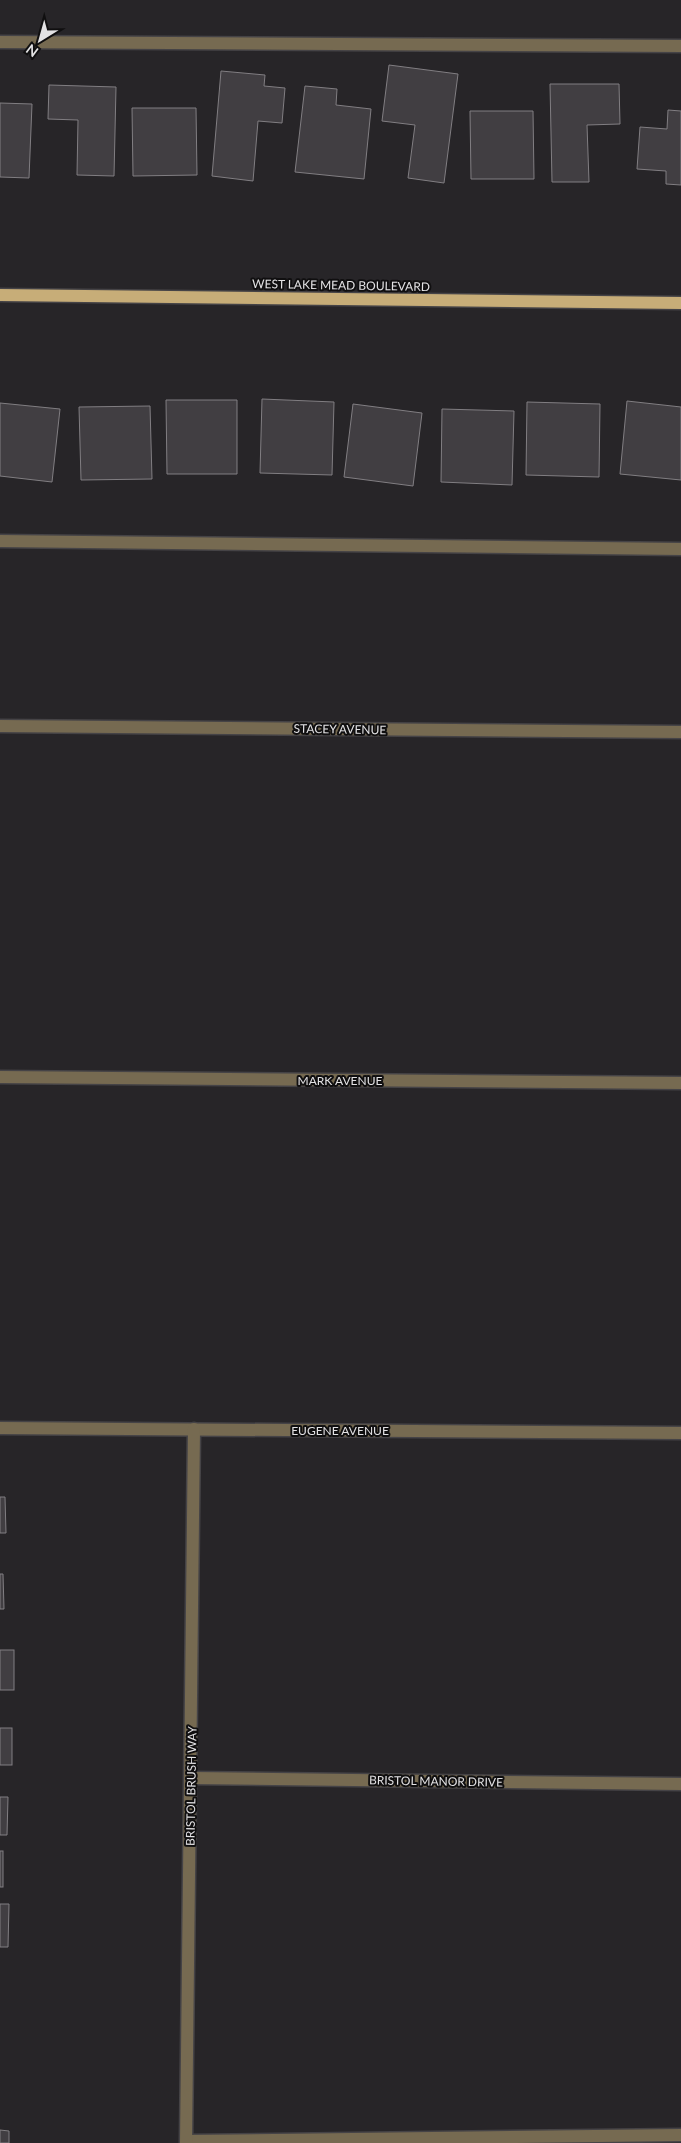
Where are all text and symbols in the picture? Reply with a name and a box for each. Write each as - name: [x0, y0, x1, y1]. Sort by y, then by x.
- north arrow: [15, 15, 65, 65]
- text: N: [22, 41, 41, 61]
- street label: WEST LAKE MEAD BOULEVARD: [252, 276, 430, 294]
- street label: STACEY AVENUE: [294, 721, 387, 737]
- street label: MARK AVENUE: [298, 1073, 382, 1088]
- street label: EUGENE AVENUE: [291, 1423, 389, 1438]
- street label: BRISTOL BRUSH WAY: [182, 1726, 200, 1846]
- street label: BRISTOL MANOR DRIVE: [369, 1772, 503, 1790]

